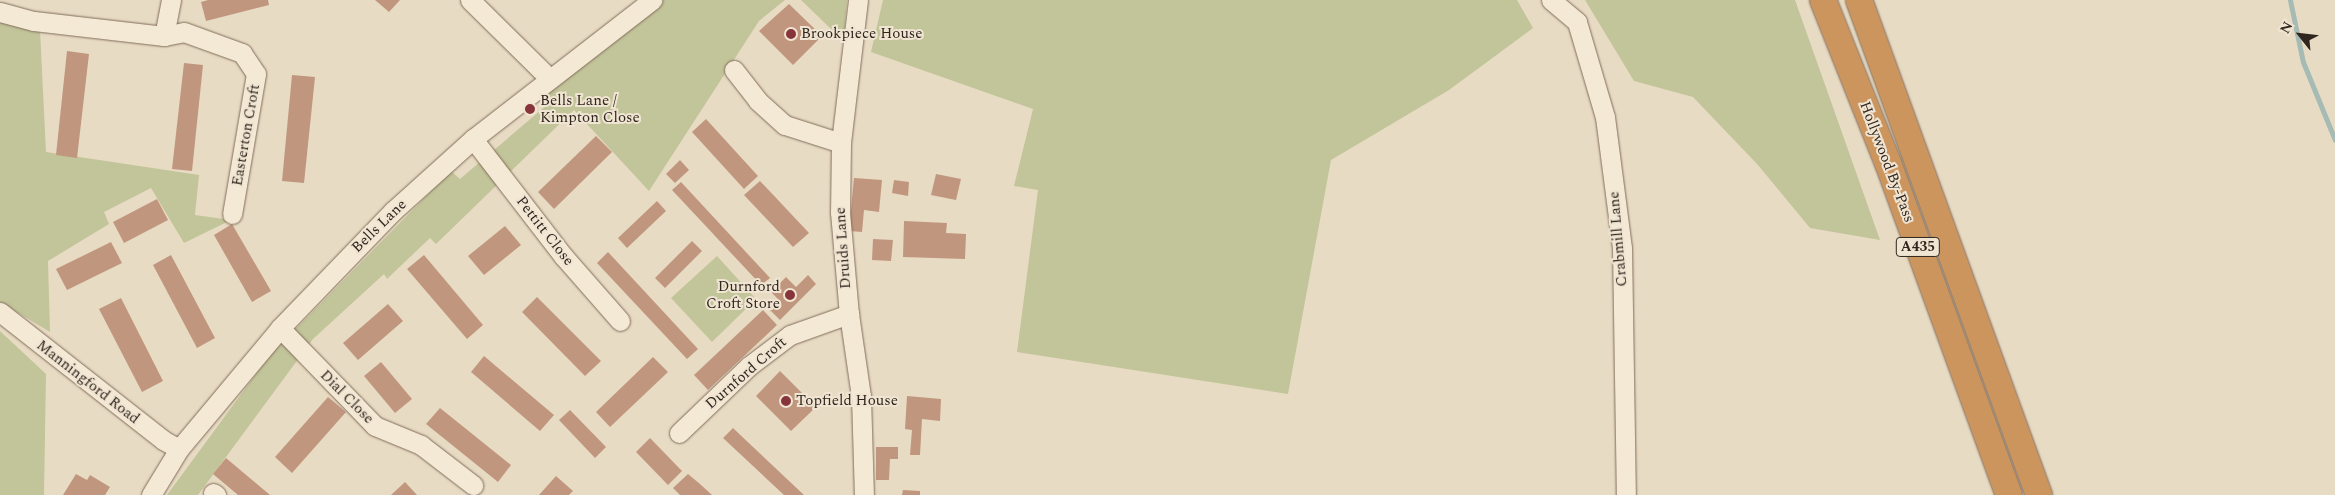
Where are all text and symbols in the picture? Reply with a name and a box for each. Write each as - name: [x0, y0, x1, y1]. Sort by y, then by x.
- north arrow: [2275, 10, 2325, 60]
- text: N: [2274, 17, 2298, 38]
- place label: Brookpiece House: [801, 25, 923, 43]
- marker: Brookpiece House: [785, 28, 797, 40]
- street label: Easterton Croft: [228, 83, 264, 187]
- place label: Bells Lane / Kimpton Close: [540, 91, 640, 126]
- street label: Hollywood By-Pass: [1856, 99, 1918, 225]
- marker: Bells Lane / Kimpton Close: [524, 103, 536, 115]
- street label: Crabmill Lane: [1605, 191, 1631, 287]
- street label: Pettitt Close: [512, 193, 578, 269]
- street label: Bells Lane: [348, 196, 410, 256]
- street label: Druids Lane: [831, 206, 855, 290]
- road number: A435: [1896, 236, 1940, 258]
- place label: Durnford Croft Store: [706, 277, 780, 312]
- marker: Durnford Croft Store: [784, 289, 796, 301]
- street label: Durnford Croft: [702, 333, 790, 413]
- street label: Manningford Road: [33, 336, 143, 428]
- street label: Dial Close: [316, 366, 378, 428]
- place label: Topfield House: [796, 392, 898, 410]
- marker: Topfield House: [780, 395, 792, 407]

